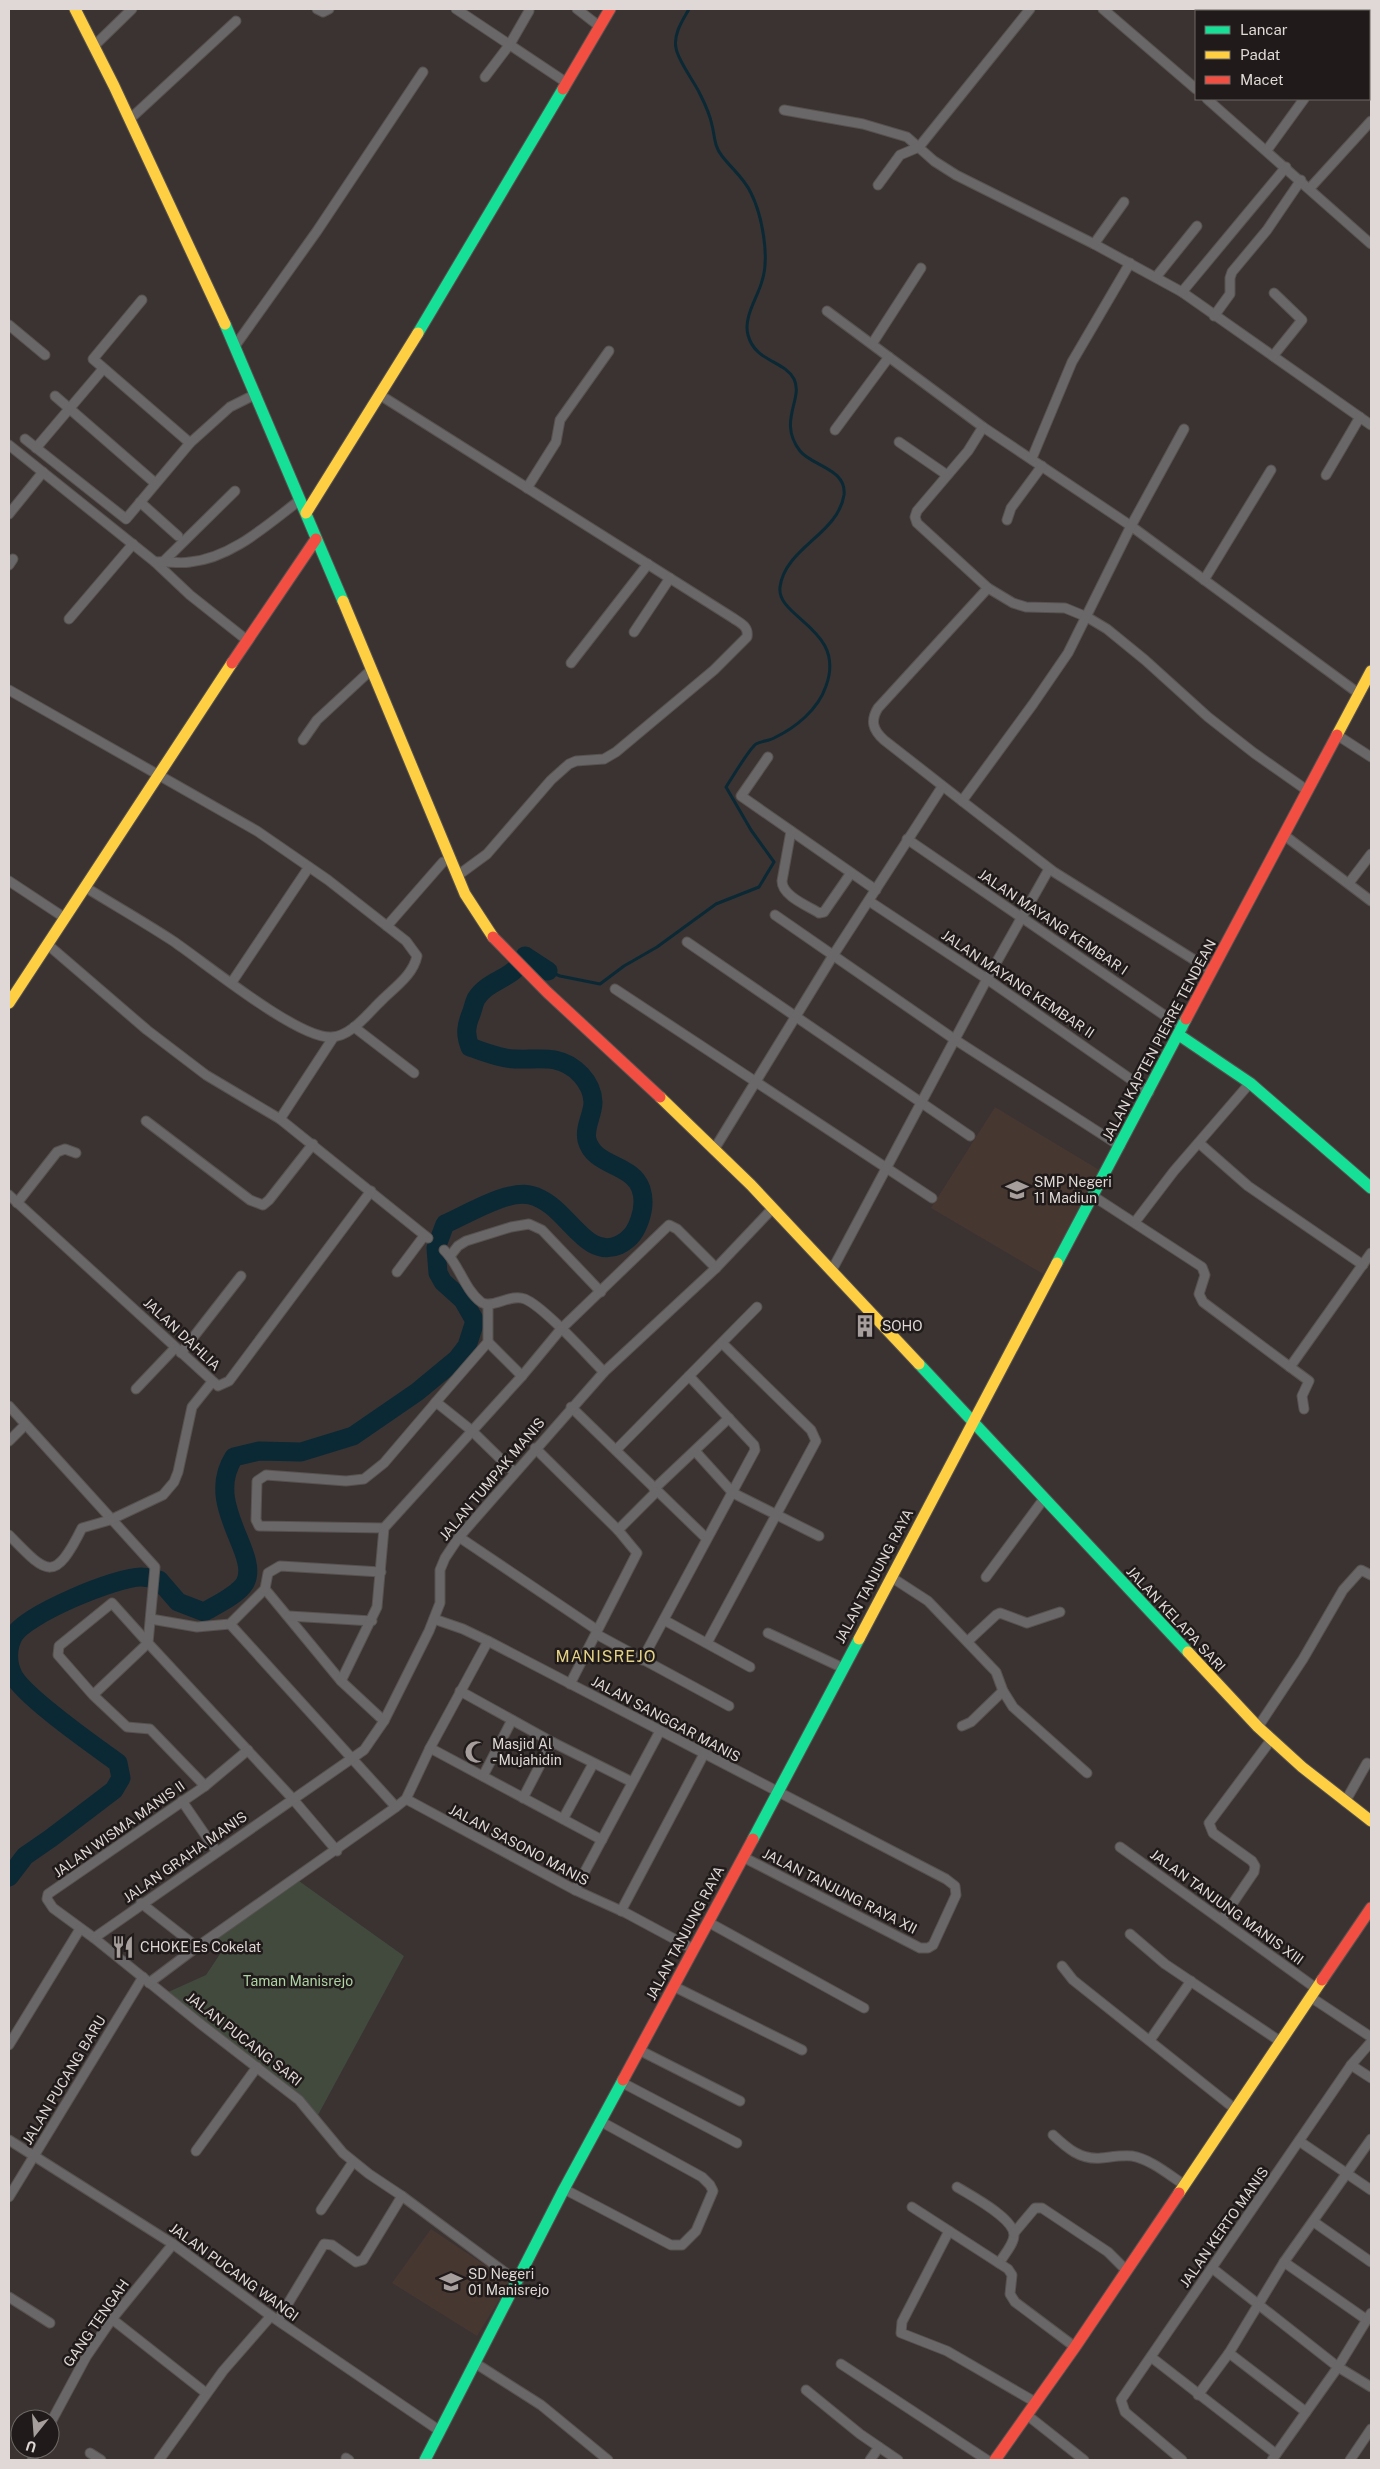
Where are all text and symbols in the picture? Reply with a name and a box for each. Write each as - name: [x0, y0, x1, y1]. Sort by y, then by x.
- legend: [1195, 10, 1370, 100]
- text: Lancar: [1240, 21, 1288, 38]
- text: Padat: [1240, 46, 1281, 63]
- text: Macet: [1240, 71, 1284, 88]
- street label: JALAN MAYANG KEMBAR I: [975, 866, 1131, 978]
- street label: JALAN MAYANG KEMBAR II: [939, 927, 1097, 1041]
- street label: JALAN KAPTEN PIERRE TENDEAN: [1099, 937, 1219, 1143]
- place label: SMP Negeri 11 Madiun: [1034, 1174, 1112, 1206]
- school or university icon: SMP Negeri 11 Madiun: [1004, 1177, 1030, 1203]
- street label: JALAN DAHLIA: [140, 1294, 224, 1374]
- building icon: SOHO: [852, 1313, 878, 1339]
- place label: SOHO: [882, 1318, 922, 1334]
- street label: JALAN TUMPAK MANIS: [436, 1415, 548, 1543]
- street label: JALAN TANJUNG RAYA: [832, 1506, 916, 1646]
- street label: JALAN KELAPA SARI: [1123, 1563, 1229, 1675]
- district label: MANISREJO: [556, 1647, 656, 1666]
- street label: JALAN SANGGAR MANIS: [589, 1673, 743, 1765]
- place label: Masjid Al - Mujahidin: [492, 1736, 562, 1768]
- mosque icon: Masjid Al - Mujahidin: [463, 1739, 489, 1765]
- street label: JALAN WISMA MANIS II: [50, 1778, 188, 1880]
- street label: JALAN SASONO MANIS: [446, 1801, 592, 1889]
- street label: JALAN GRAHA MANIS: [120, 1808, 250, 1906]
- street label: JALAN TANJUNG RAYA XII: [760, 1845, 920, 1937]
- street label: JALAN TANJUNG MANIS XIII: [1147, 1846, 1307, 1968]
- street label: JALAN TANJUNG RAYA: [643, 1863, 727, 2003]
- restaurant icon: CHOKE Es Cokelat: [110, 1934, 136, 1960]
- place label: CHOKE Es Cokelat: [140, 1939, 261, 1955]
- park label: Taman Manisrejo: [243, 1973, 353, 1989]
- street label: JALAN PUCANG SARI: [183, 1989, 305, 2089]
- street label: JALAN PUCANG BARU: [19, 2013, 109, 2147]
- street label: JALAN KERTO MANIS: [1176, 2164, 1272, 2290]
- street label: JALAN PUCANG WANGI: [166, 2220, 302, 2324]
- place label: SD Negeri 01 Manisrejo: [468, 2266, 549, 2298]
- school or university icon: SD Negeri 01 Manisrejo: [438, 2269, 464, 2295]
- street label: GANG TENGAH: [60, 2276, 132, 2370]
- north arrow: [10, 2409, 60, 2459]
- text: U: [24, 2437, 38, 2456]

